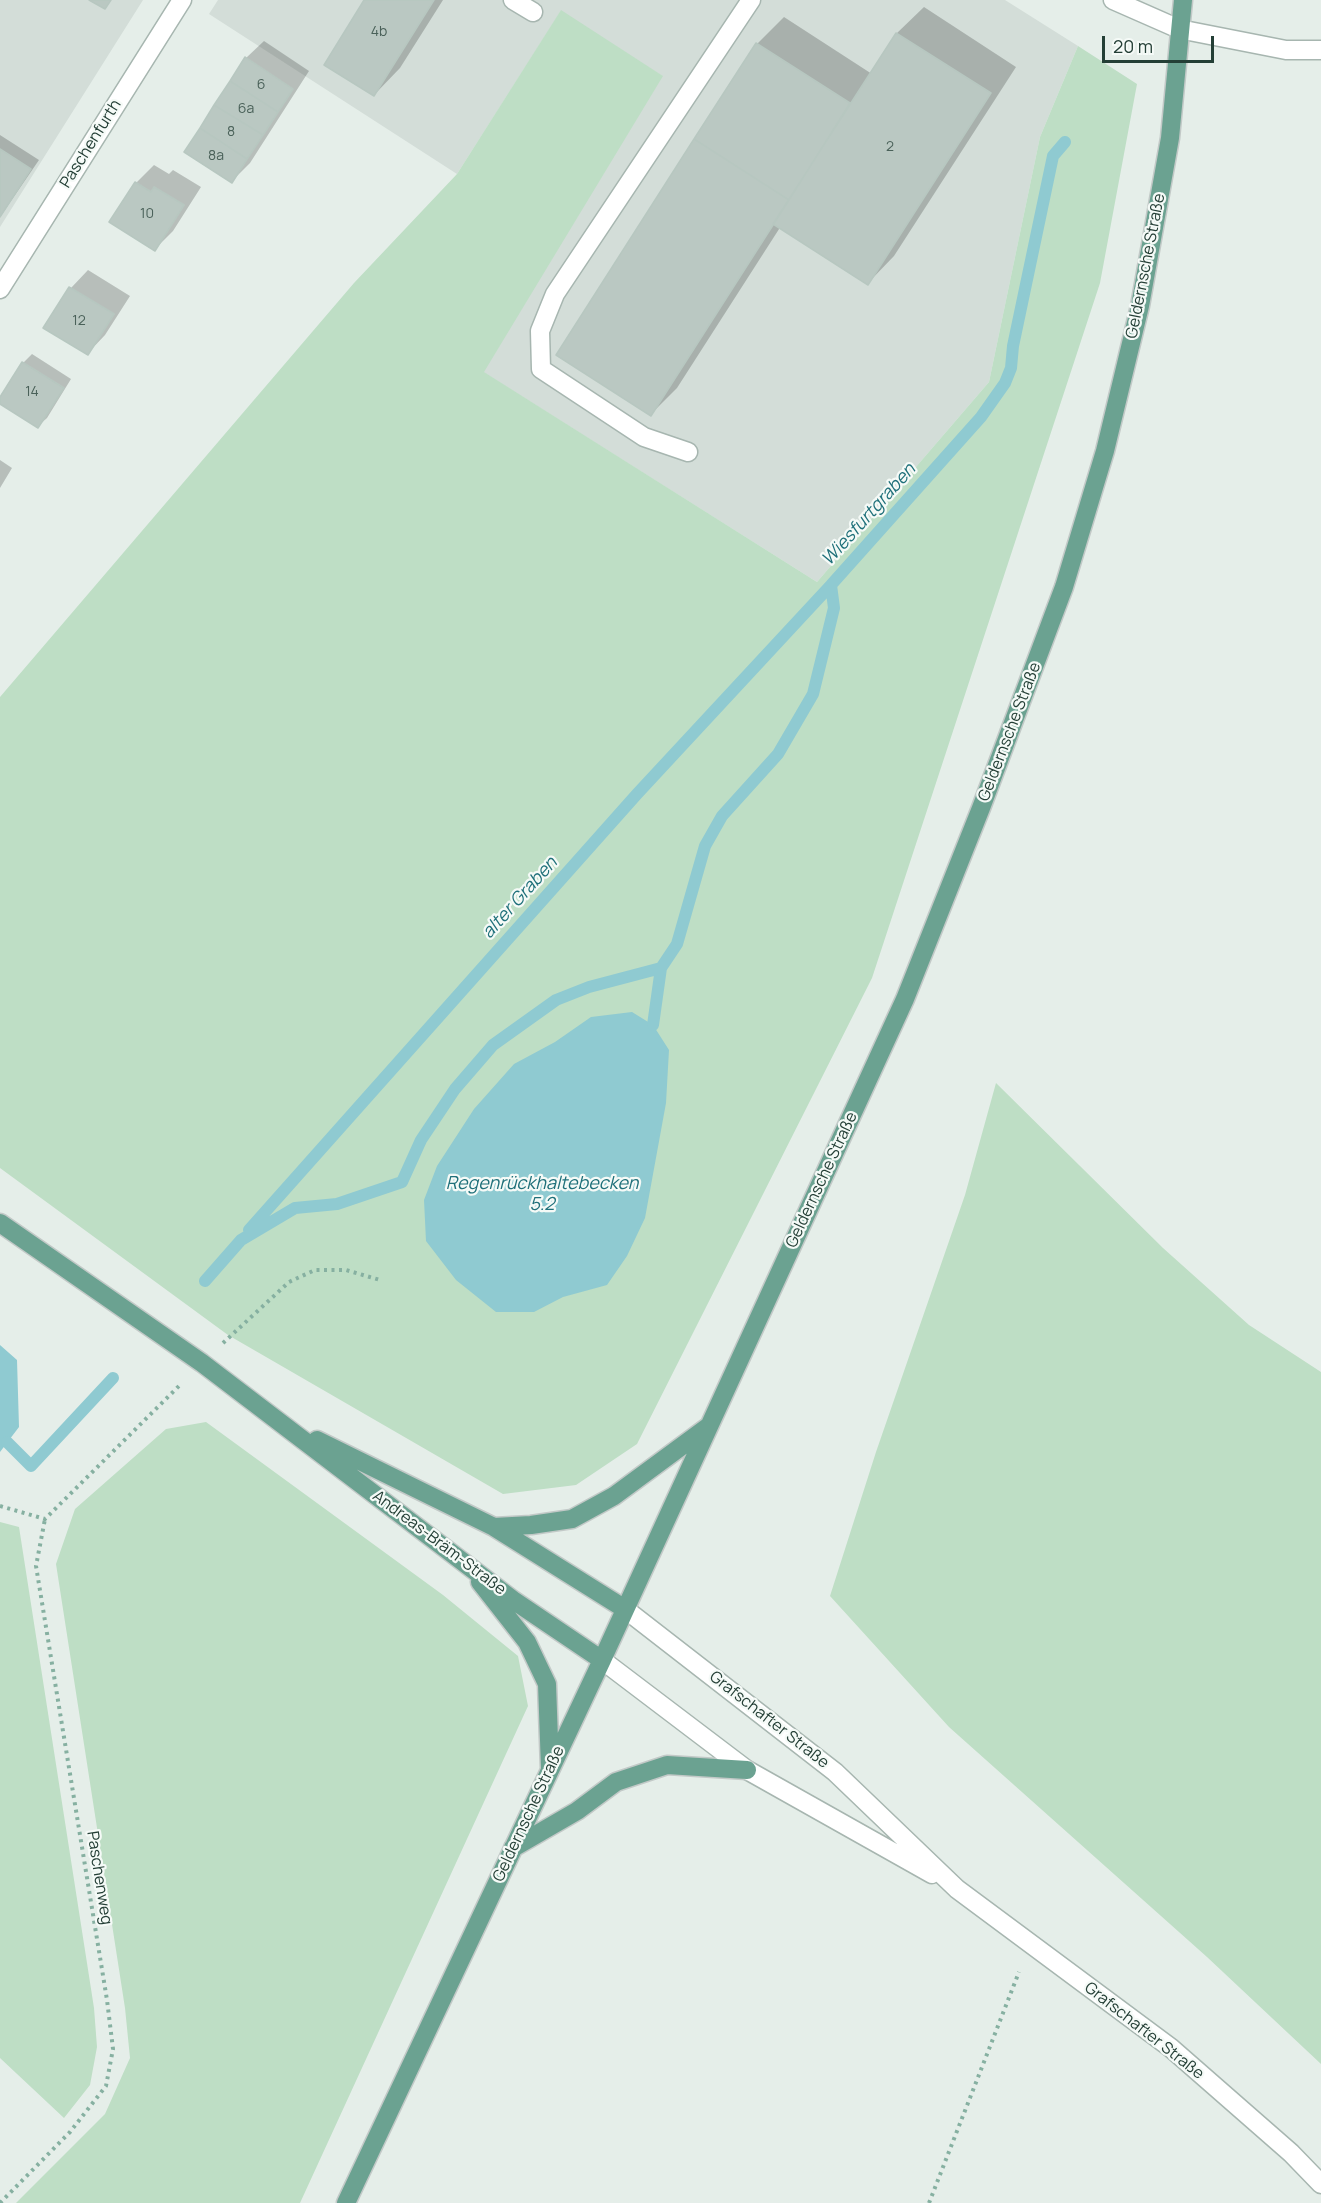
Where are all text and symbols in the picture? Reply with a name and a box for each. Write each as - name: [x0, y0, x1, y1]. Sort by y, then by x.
- house number: 4b: [371, 24, 387, 40]
- scale bar: [1105, 24, 1218, 62]
- text: 20 m: [1113, 34, 1153, 58]
- house number: 6: [257, 77, 265, 93]
- street label: Paschenfurth: [56, 96, 126, 192]
- house number: 6a: [238, 101, 254, 117]
- house number: 8: [227, 124, 235, 140]
- house number: 2: [886, 139, 894, 155]
- house number: 8a: [208, 148, 224, 164]
- street label: Geldernsche Straße: [1123, 192, 1169, 340]
- house number: 10: [140, 206, 154, 222]
- house number: 12: [72, 313, 86, 329]
- house number: 14: [25, 384, 39, 400]
- water label: Wiesfurtgraben: [818, 460, 920, 570]
- street label: Geldernsche Straße: [975, 660, 1045, 804]
- water label: alter Graben: [478, 853, 562, 943]
- street label: Geldernsche Straße: [782, 1109, 862, 1251]
- water label: Regenrückhaltebecken 5.2: [446, 1173, 638, 1216]
- street label: Andreas-Bräm-Straße: [369, 1487, 509, 1599]
- street label: Grafschafter Straße: [705, 1667, 833, 1773]
- street label: Geldernsche Straße: [489, 1743, 569, 1885]
- street label: Paschenweg: [82, 1830, 116, 1926]
- street label: Grafschafter Straße: [1080, 1978, 1208, 2084]

